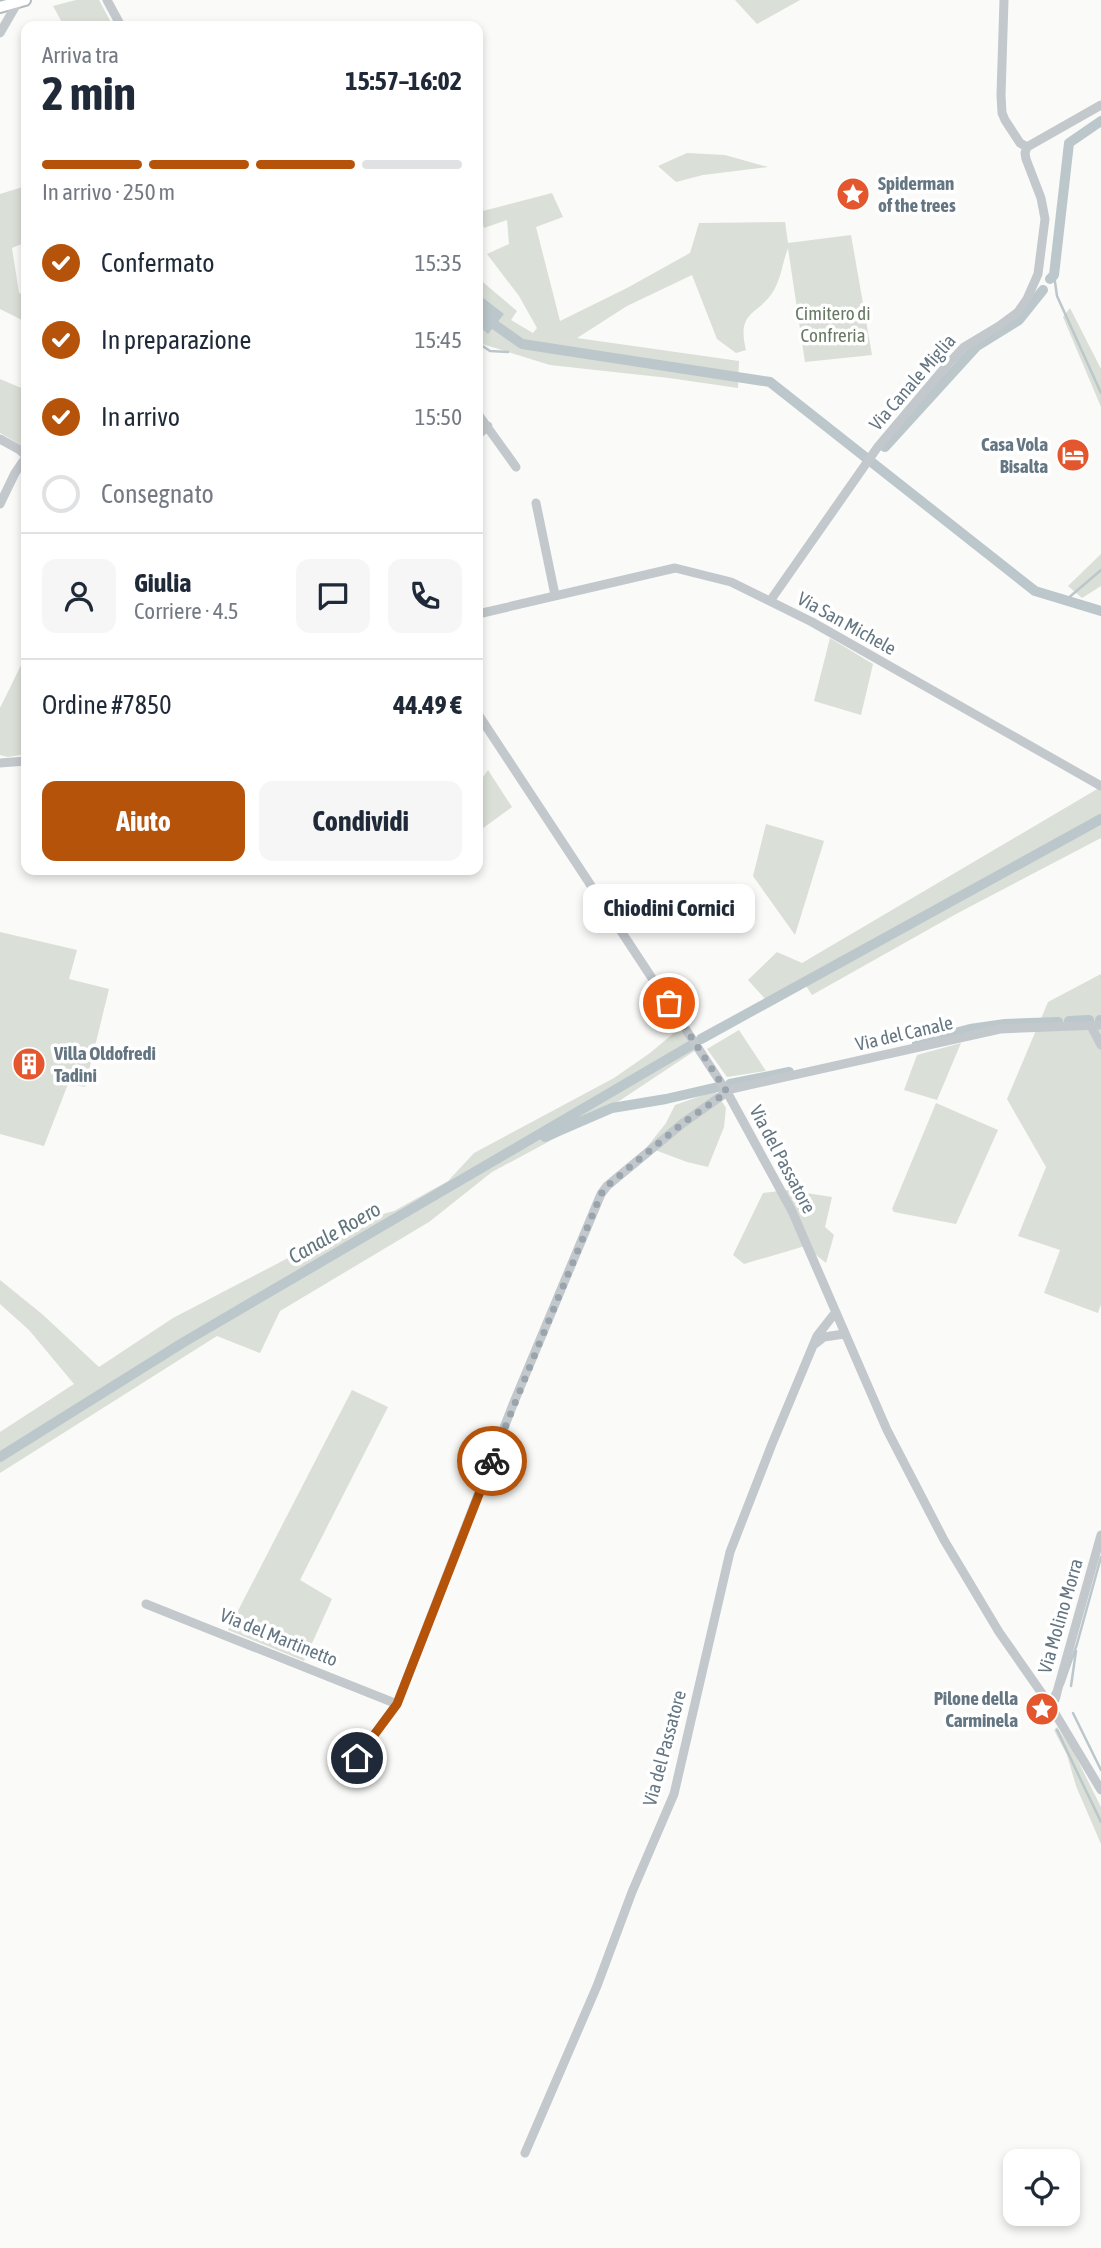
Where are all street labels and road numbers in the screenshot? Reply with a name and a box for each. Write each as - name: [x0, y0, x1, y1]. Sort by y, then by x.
- street label: Via Canale Miglia: [864, 329, 960, 435]
- street label: Via San Michele: [794, 587, 900, 659]
- street label: Via del Canale: [853, 1011, 955, 1055]
- street label: Via del Passatore: [745, 1101, 821, 1217]
- street label: Via Molino Morra: [1033, 1556, 1087, 1676]
- street label: Via del Martinetto: [217, 1603, 341, 1671]
- street label: Via del Passatore: [638, 1688, 690, 1808]

